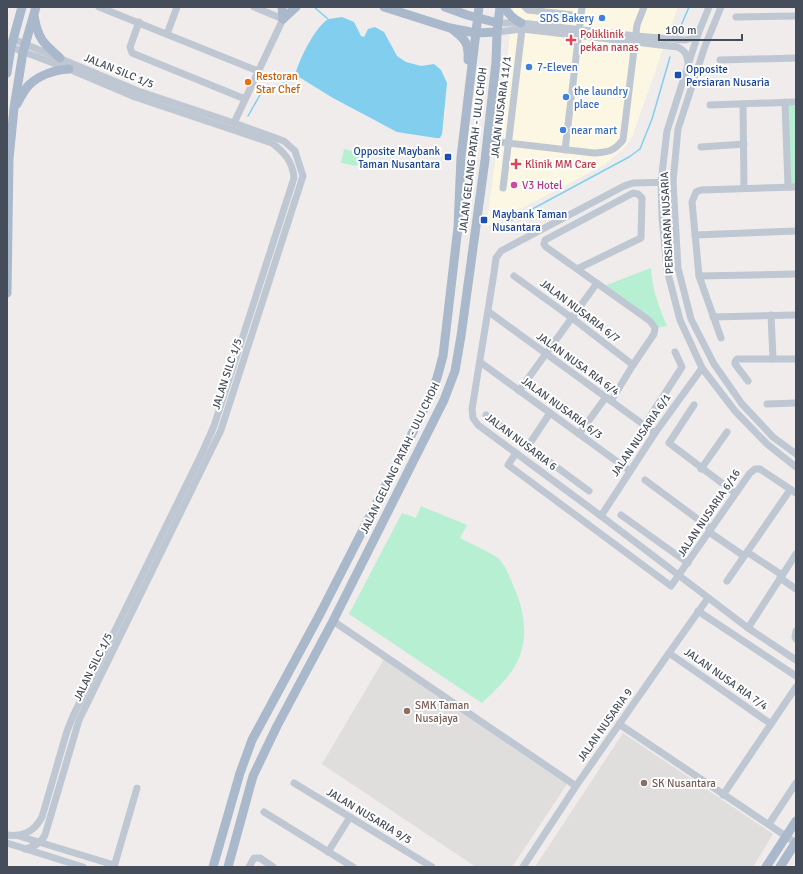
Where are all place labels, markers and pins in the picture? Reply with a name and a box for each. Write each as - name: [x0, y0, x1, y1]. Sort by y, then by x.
- place label: SDS Bakery: [540, 12, 595, 25]
- marker: SDS Bakery: [597, 13, 607, 23]
- place label: Poliklinik pekan nanas: [580, 28, 639, 54]
- marker: Poliklinik pekan nanas: [565, 34, 577, 46]
- place label: 7-Eleven: [537, 61, 578, 74]
- marker: 7-Eleven: [524, 62, 534, 72]
- place label: Opposite Persiaran Nusaria: [686, 63, 770, 89]
- place label: Restoran Star Chef: [256, 70, 301, 96]
- marker: Opposite Persiaran Nusaria: [673, 70, 683, 80]
- marker: Restoran Star Chef: [243, 77, 253, 87]
- place label: the laundry place: [574, 85, 629, 111]
- marker: the laundry place: [561, 92, 571, 102]
- place label: near mart: [571, 124, 617, 137]
- marker: near mart: [558, 125, 568, 135]
- place label: Opposite Maybank Taman Nusantara: [354, 145, 440, 171]
- marker: Opposite Maybank Taman Nusantara: [443, 152, 453, 162]
- marker: Klinik MM Care: [510, 158, 522, 170]
- place label: Klinik MM Care: [525, 158, 596, 171]
- place label: V3 Hotel: [522, 179, 562, 192]
- marker: V3 Hotel: [509, 180, 519, 190]
- place label: Maybank Taman Nusantara: [492, 208, 567, 234]
- marker: Maybank Taman Nusantara: [479, 215, 489, 225]
- place label: SMK Taman Nusajaya: [415, 699, 469, 725]
- marker: SMK Taman Nusajaya: [402, 706, 412, 716]
- place label: SK Nusantara: [652, 777, 716, 790]
- marker: SK Nusantara: [639, 778, 649, 788]

